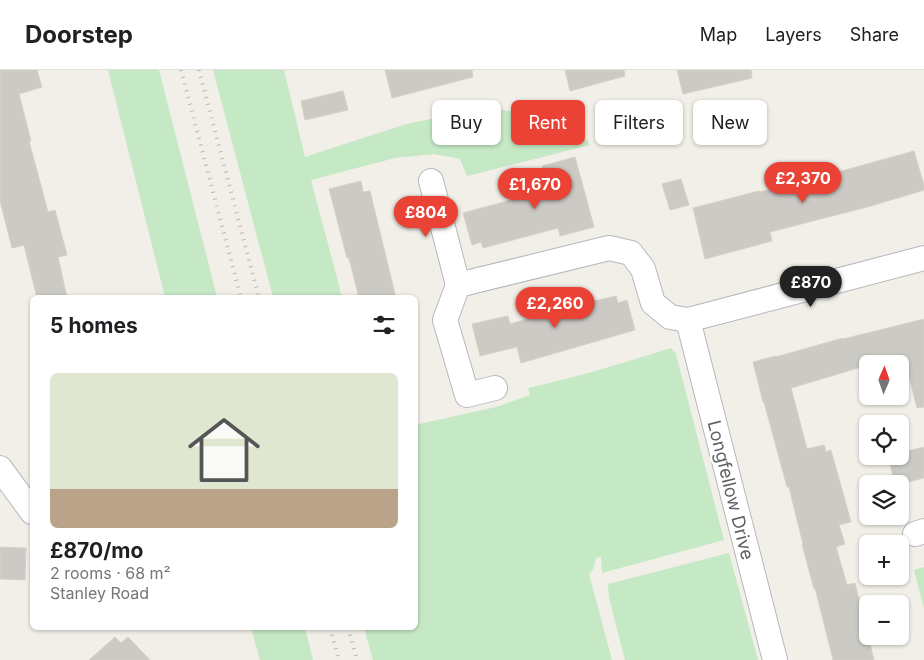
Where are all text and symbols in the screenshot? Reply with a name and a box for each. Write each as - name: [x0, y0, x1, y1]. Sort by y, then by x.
- text: Doorstep: [25, 20, 133, 49]
- text: Map: [700, 24, 737, 45]
- text: Layers: [765, 24, 822, 45]
- text: Share: [850, 24, 899, 45]
- chip: Buy: [432, 100, 501, 145]
- chip: Rent: [511, 100, 585, 145]
- chip: Filters: [595, 100, 683, 145]
- chip: New: [693, 100, 767, 145]
- pin: £2,370: [762, 162, 844, 204]
- pin: £1,670: [494, 168, 576, 210]
- text: £2,370: [775, 168, 831, 188]
- text: £1,670: [509, 174, 561, 194]
- pin: £804: [396, 196, 456, 238]
- text: £804: [405, 202, 447, 222]
- pin: £870: [781, 266, 841, 308]
- text: £870: [791, 272, 831, 292]
- pin: £2,260: [514, 286, 596, 329]
- text: £2,260: [527, 293, 583, 313]
- icon: filters: [370, 311, 398, 339]
- text: 5 homes: [50, 313, 138, 338]
- north arrow: [859, 355, 909, 405]
- map controls: [859, 355, 909, 645]
- icon: home: [179, 405, 269, 495]
- button: locate: [859, 415, 909, 465]
- street label: Longfellow Drive: [704, 418, 758, 562]
- button: layers: [859, 475, 909, 525]
- button: +: [859, 535, 909, 585]
- text: £870/mo: [50, 538, 143, 563]
- text: 2 rooms · 68 m²: [50, 563, 171, 583]
- text: Stanley Road: [50, 583, 149, 603]
- button: −: [859, 595, 909, 645]

